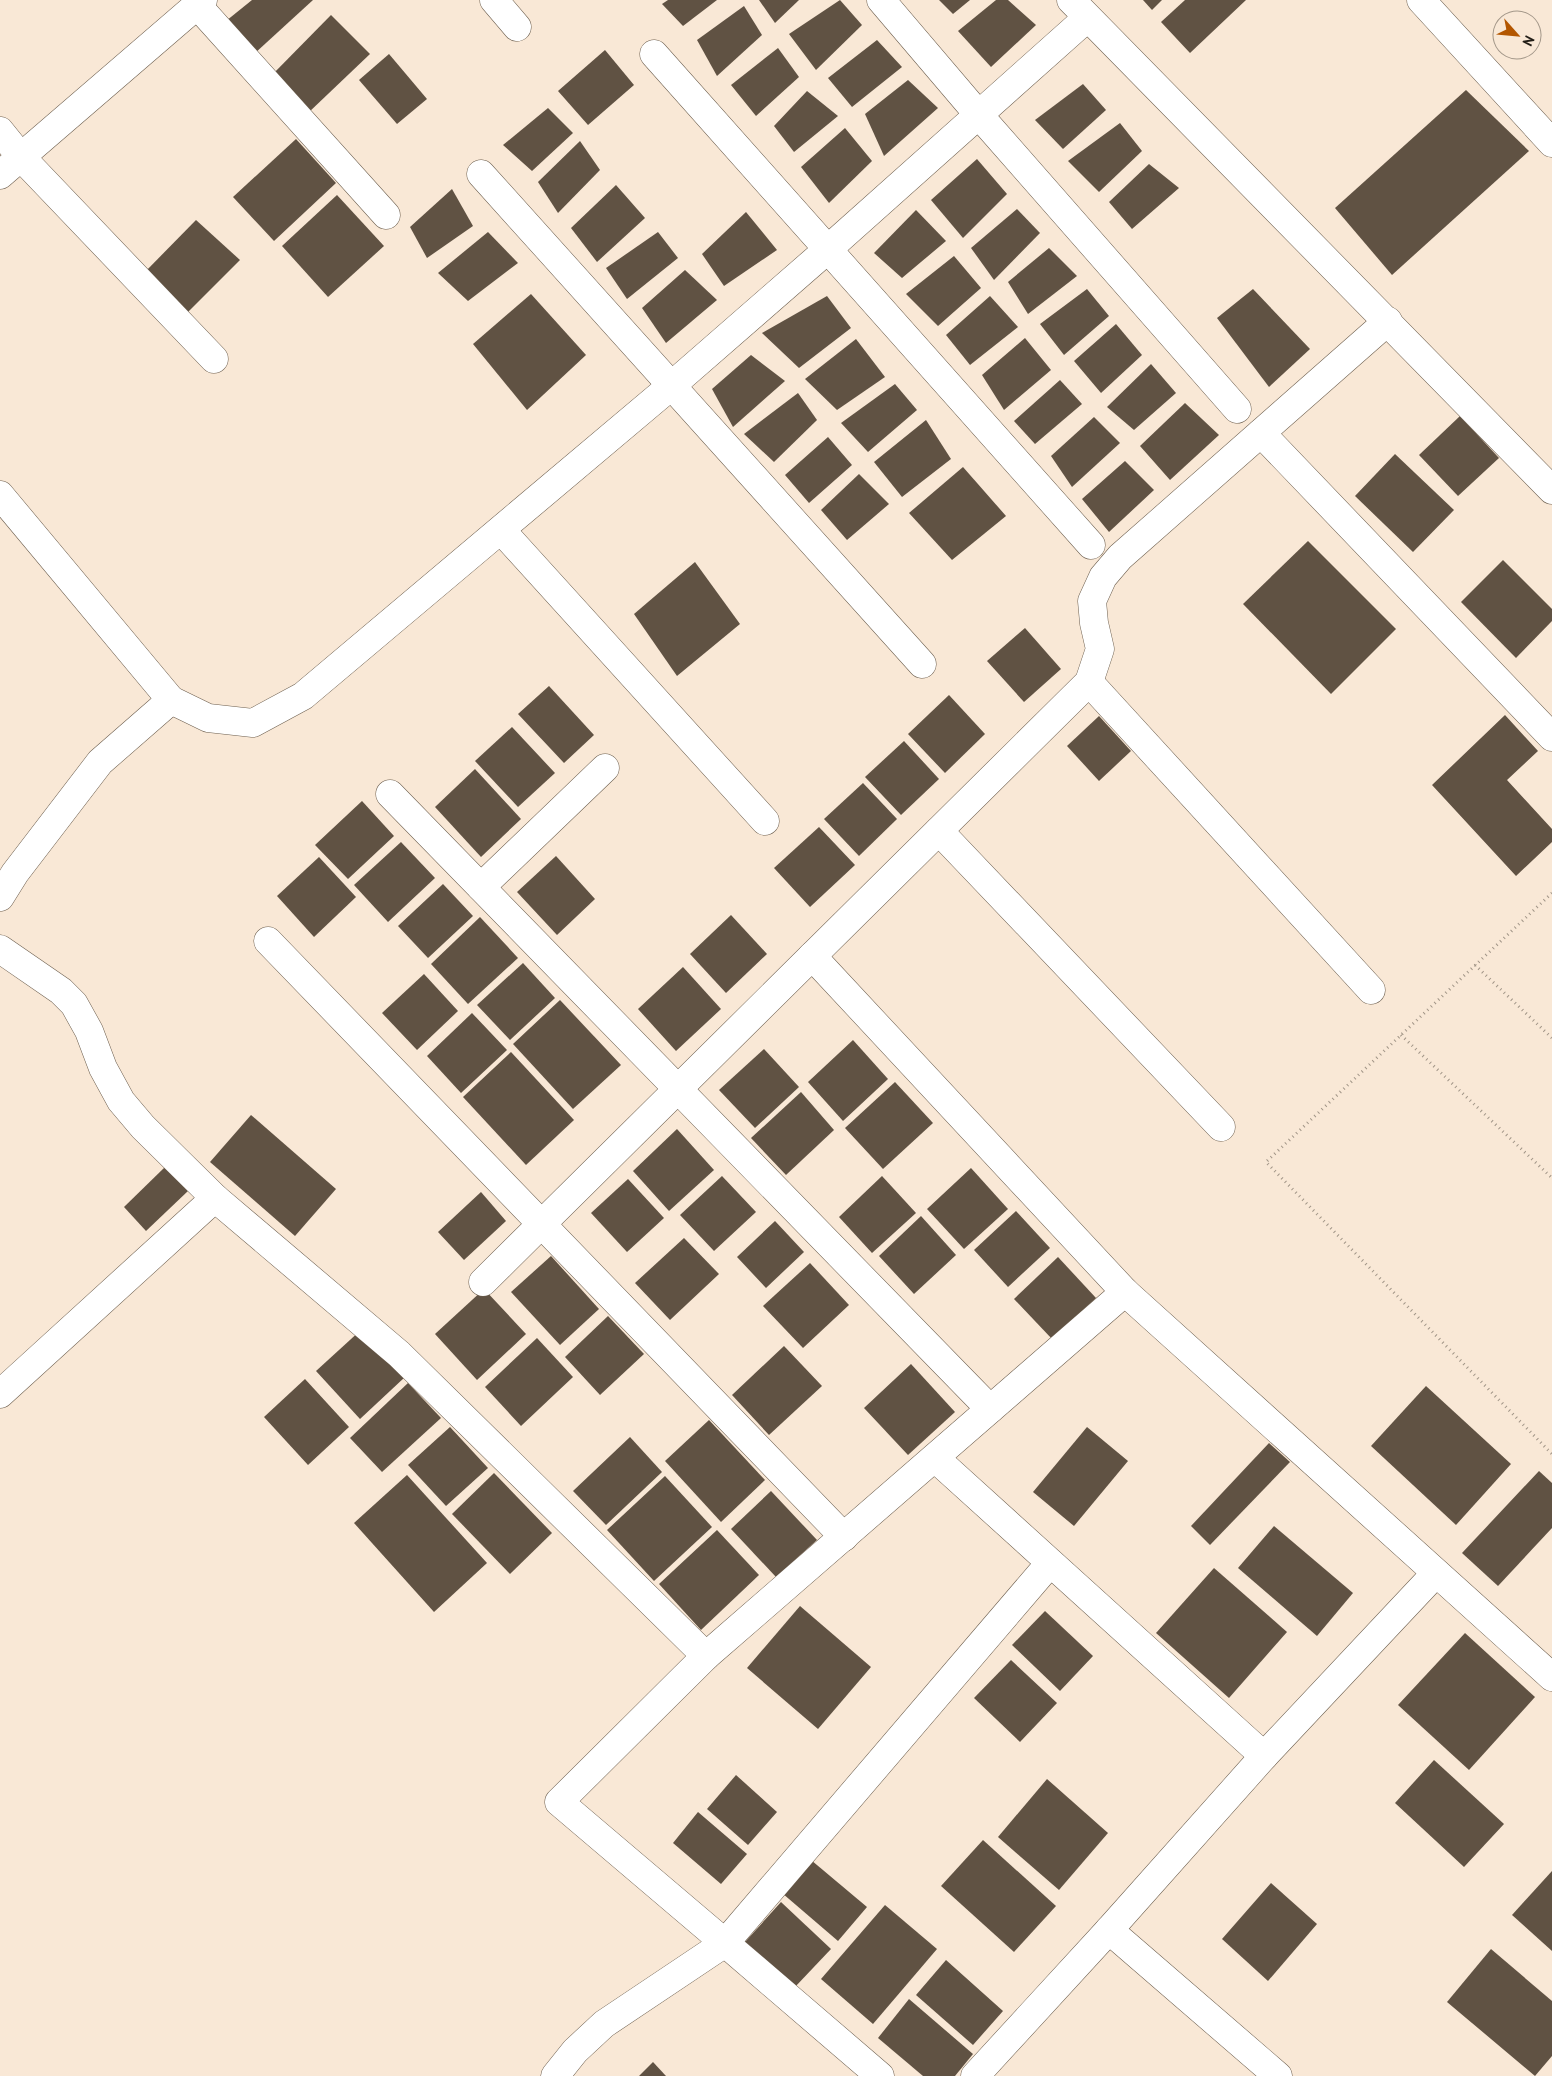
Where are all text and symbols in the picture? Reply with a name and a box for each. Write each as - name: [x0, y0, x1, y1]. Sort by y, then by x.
- north arrow: [1492, 10, 1542, 60]
- text: N: [1518, 33, 1539, 49]

